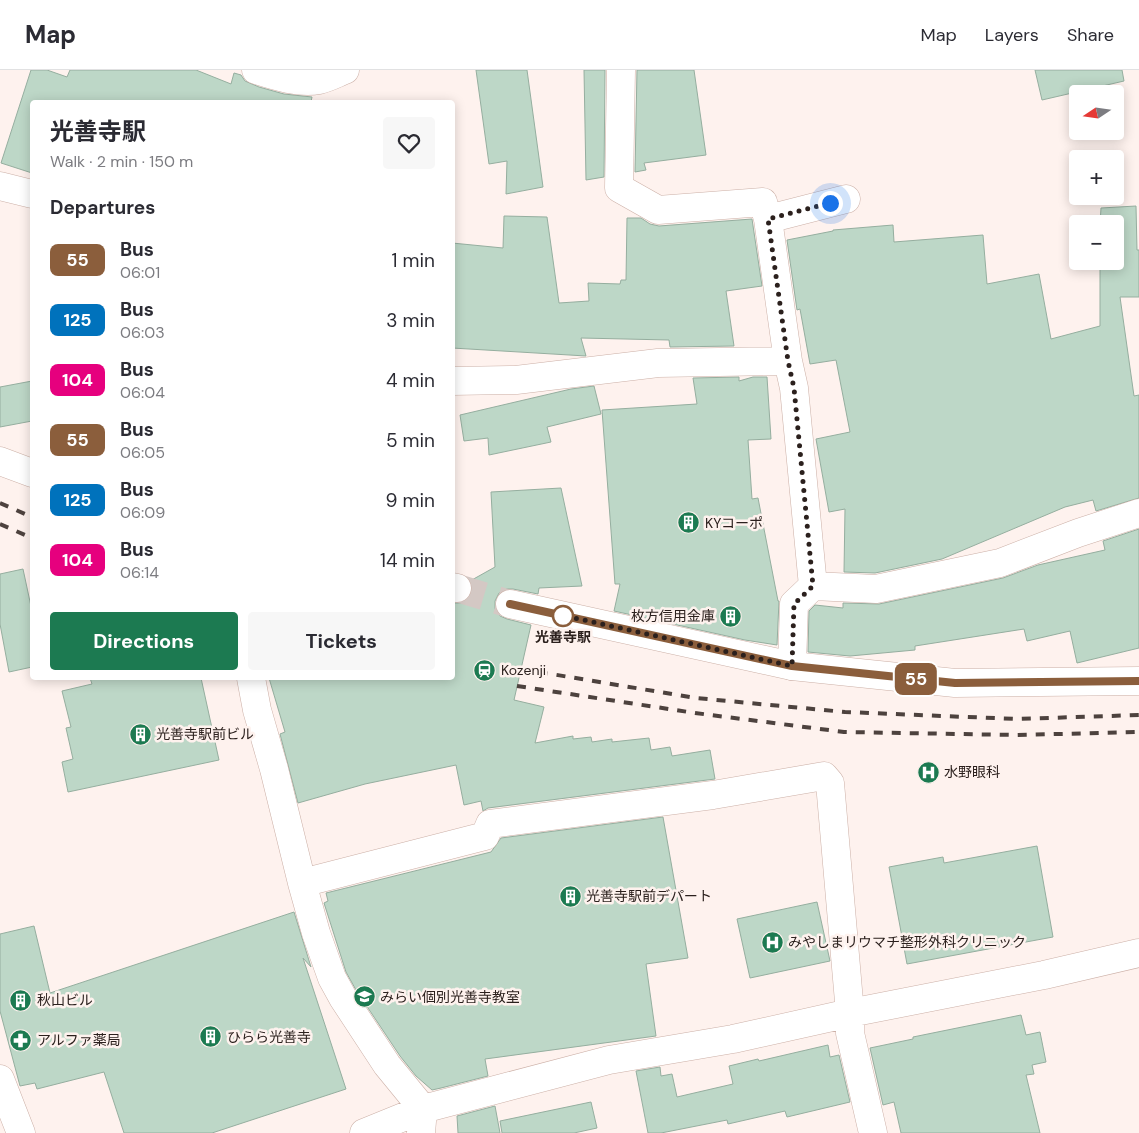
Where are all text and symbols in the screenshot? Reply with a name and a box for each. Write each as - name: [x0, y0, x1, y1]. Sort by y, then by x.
- text: Map: [25, 19, 76, 50]
- text: Map: [921, 23, 957, 47]
- text: Layers: [985, 23, 1039, 47]
- text: Share: [1067, 23, 1114, 47]
- north arrow: [1069, 85, 1124, 140]
- map controls: [1069, 85, 1124, 270]
- text: 光善寺駅: [50, 116, 146, 147]
- button: heart: [383, 117, 435, 169]
- button: +: [1069, 150, 1124, 205]
- text: Walk · 2 min · 150 m: [50, 151, 193, 172]
- your location: [818, 191, 843, 216]
- text: Departures: [50, 195, 155, 220]
- button: −: [1069, 215, 1124, 270]
- text: Bus: [120, 237, 154, 262]
- text: 55: [66, 248, 89, 272]
- text: 1 min: [392, 248, 435, 273]
- text: 06:01: [120, 262, 160, 283]
- text: Bus: [120, 297, 154, 322]
- text: 125: [63, 308, 92, 332]
- text: 3 min: [386, 308, 435, 333]
- text: 06:03: [120, 322, 165, 343]
- text: Bus: [120, 357, 154, 382]
- text: 104: [62, 368, 93, 392]
- text: 4 min: [386, 368, 435, 393]
- text: 06:04: [120, 382, 165, 403]
- text: Bus: [120, 417, 154, 442]
- text: 55: [66, 428, 89, 452]
- text: 5 min: [386, 428, 435, 453]
- text: 06:05: [120, 442, 165, 463]
- text: Bus: [120, 477, 154, 502]
- text: 125: [63, 488, 92, 512]
- text: 9 min: [386, 488, 435, 513]
- text: 06:09: [120, 502, 165, 523]
- building icon: KYコーポ: [677, 511, 701, 535]
- place label: KYコーポ: [705, 514, 763, 532]
- text: Bus: [120, 537, 154, 562]
- text: 104: [62, 548, 93, 572]
- text: 14 min: [380, 548, 435, 573]
- text: 06:14: [120, 562, 159, 583]
- building icon: 枚方信用金庫: [719, 604, 743, 628]
- marker: 光善寺駅: [552, 605, 574, 627]
- place label: 枚方信用金庫: [631, 607, 715, 625]
- button: Directions: [50, 612, 238, 670]
- button: Tickets: [248, 612, 435, 670]
- place label: 光善寺駅: [535, 628, 591, 646]
- station icon: Kozenji: [473, 658, 497, 682]
- place label: Kozenji: [501, 661, 546, 679]
- line badge: 55: [894, 663, 938, 695]
- text: 55: [905, 667, 927, 691]
- building icon: 光善寺駅前ビル: [128, 722, 152, 746]
- place label: 光善寺駅前ビル: [156, 725, 254, 743]
- hospital icon: 水野眼科: [916, 760, 940, 784]
- place label: 水野眼科: [944, 763, 1000, 781]
- building icon: 光善寺駅前デパート: [558, 884, 582, 908]
- place label: 光善寺駅前デパート: [586, 887, 712, 905]
- hospital icon: みやしまリウマチ整形外科クリニック: [760, 930, 784, 954]
- place label: みやしまリウマチ整形外科クリニック: [788, 933, 1026, 951]
- school or university icon: みらい個別光善寺教室: [352, 985, 376, 1009]
- building icon: 秋山ビル: [9, 988, 33, 1012]
- place label: みらい個別光善寺教室: [380, 988, 520, 1006]
- place label: 秋山ビル: [37, 991, 93, 1009]
- building icon: ひらら光善寺: [199, 1025, 223, 1049]
- pharmacy icon: アルファ薬局: [9, 1028, 33, 1052]
- place label: ひらら光善寺: [227, 1028, 311, 1046]
- place label: アルファ薬局: [37, 1031, 121, 1049]

